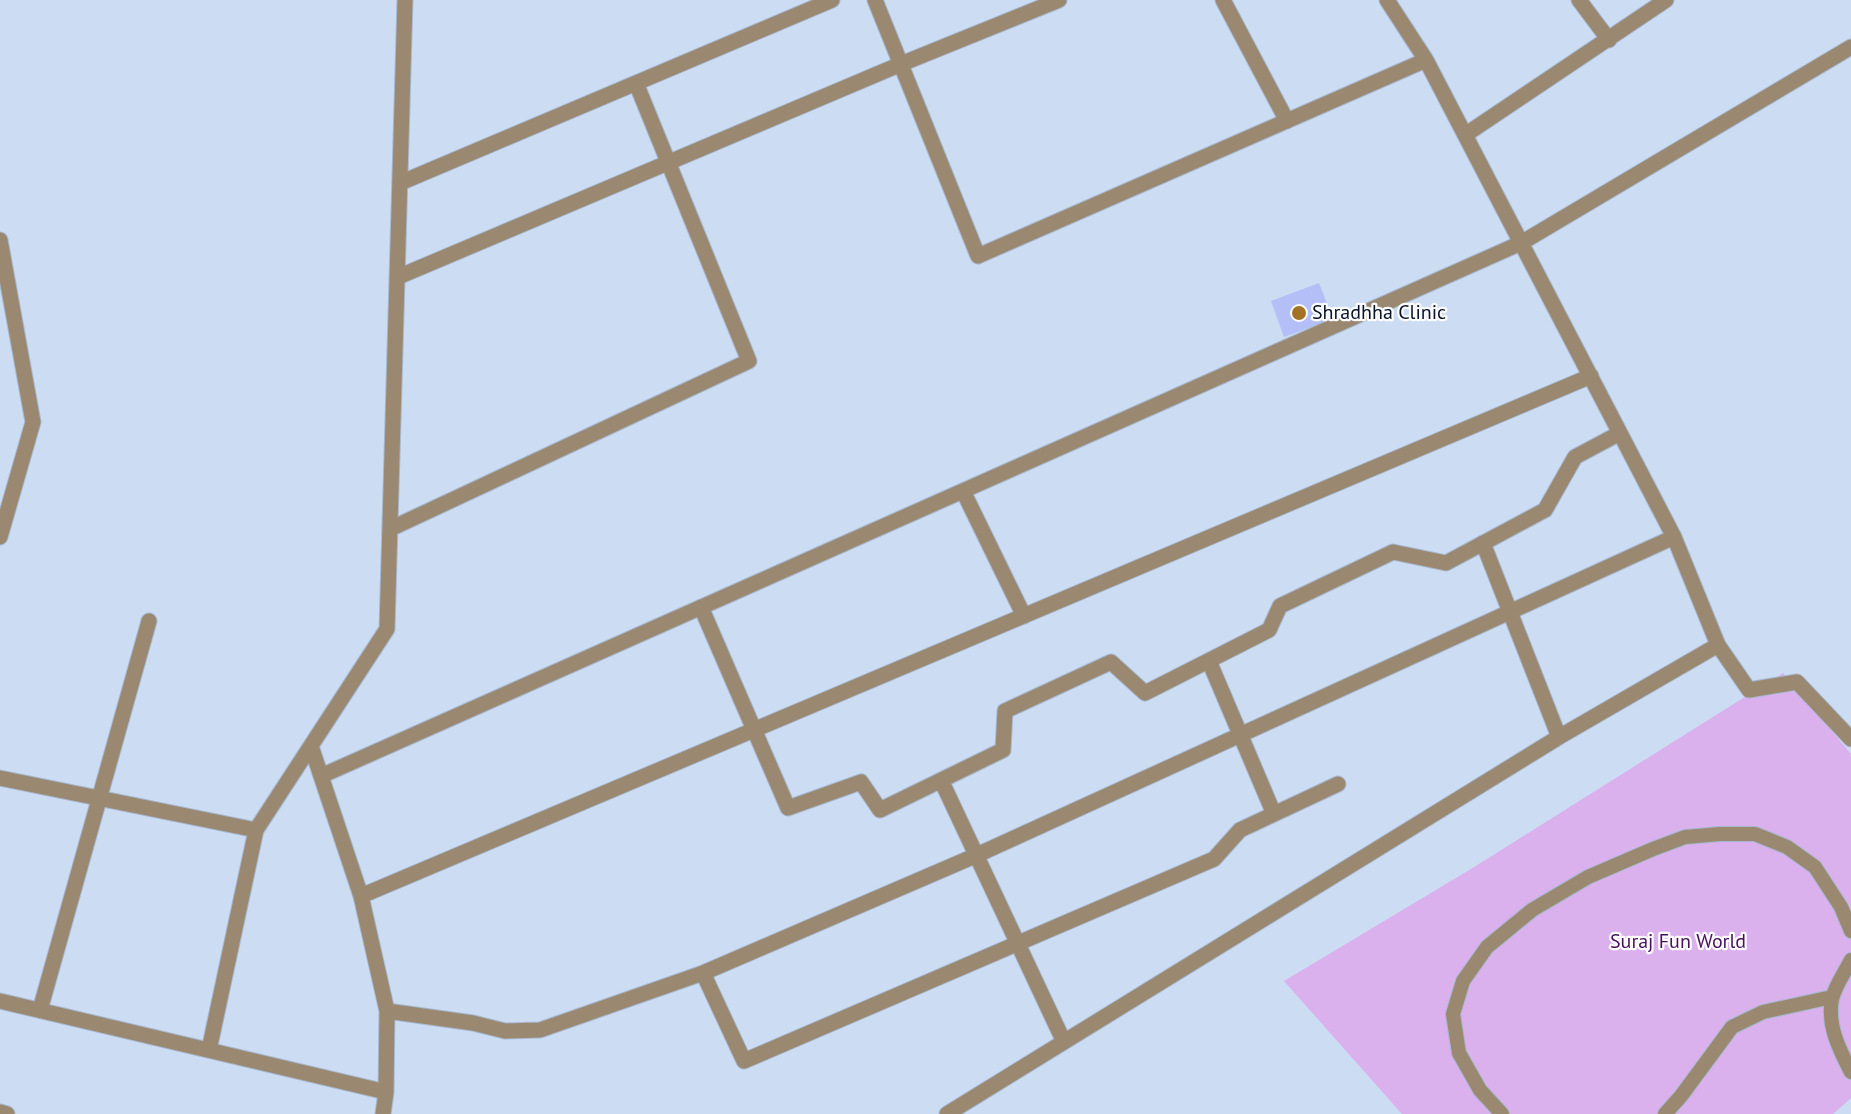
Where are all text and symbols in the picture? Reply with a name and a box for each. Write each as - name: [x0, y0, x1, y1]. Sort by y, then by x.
- place label: Shradhha Clinic: [1312, 301, 1446, 325]
- marker: Shradhha Clinic: [1290, 304, 1308, 322]
- park label: Suraj Fun World: [1610, 930, 1746, 954]

